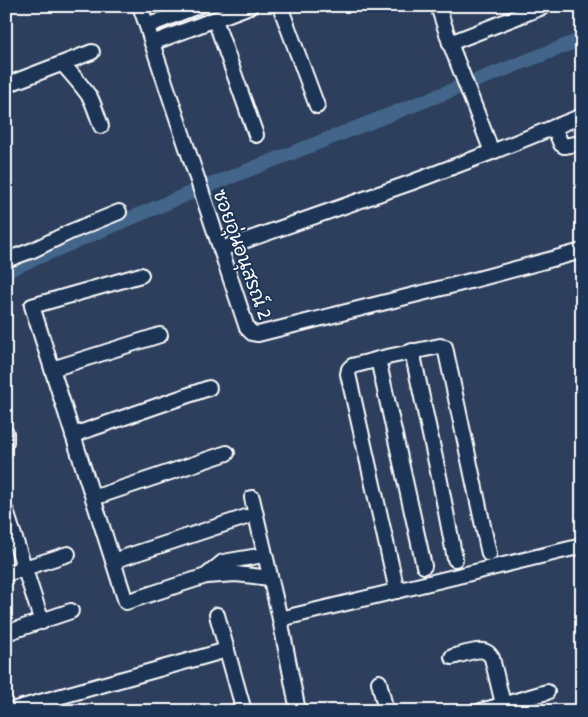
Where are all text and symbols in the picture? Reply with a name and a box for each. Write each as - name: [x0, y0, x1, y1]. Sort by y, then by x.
- street label: ซอยอุ่นอนุสรณ์ 2: [206, 185, 279, 323]

